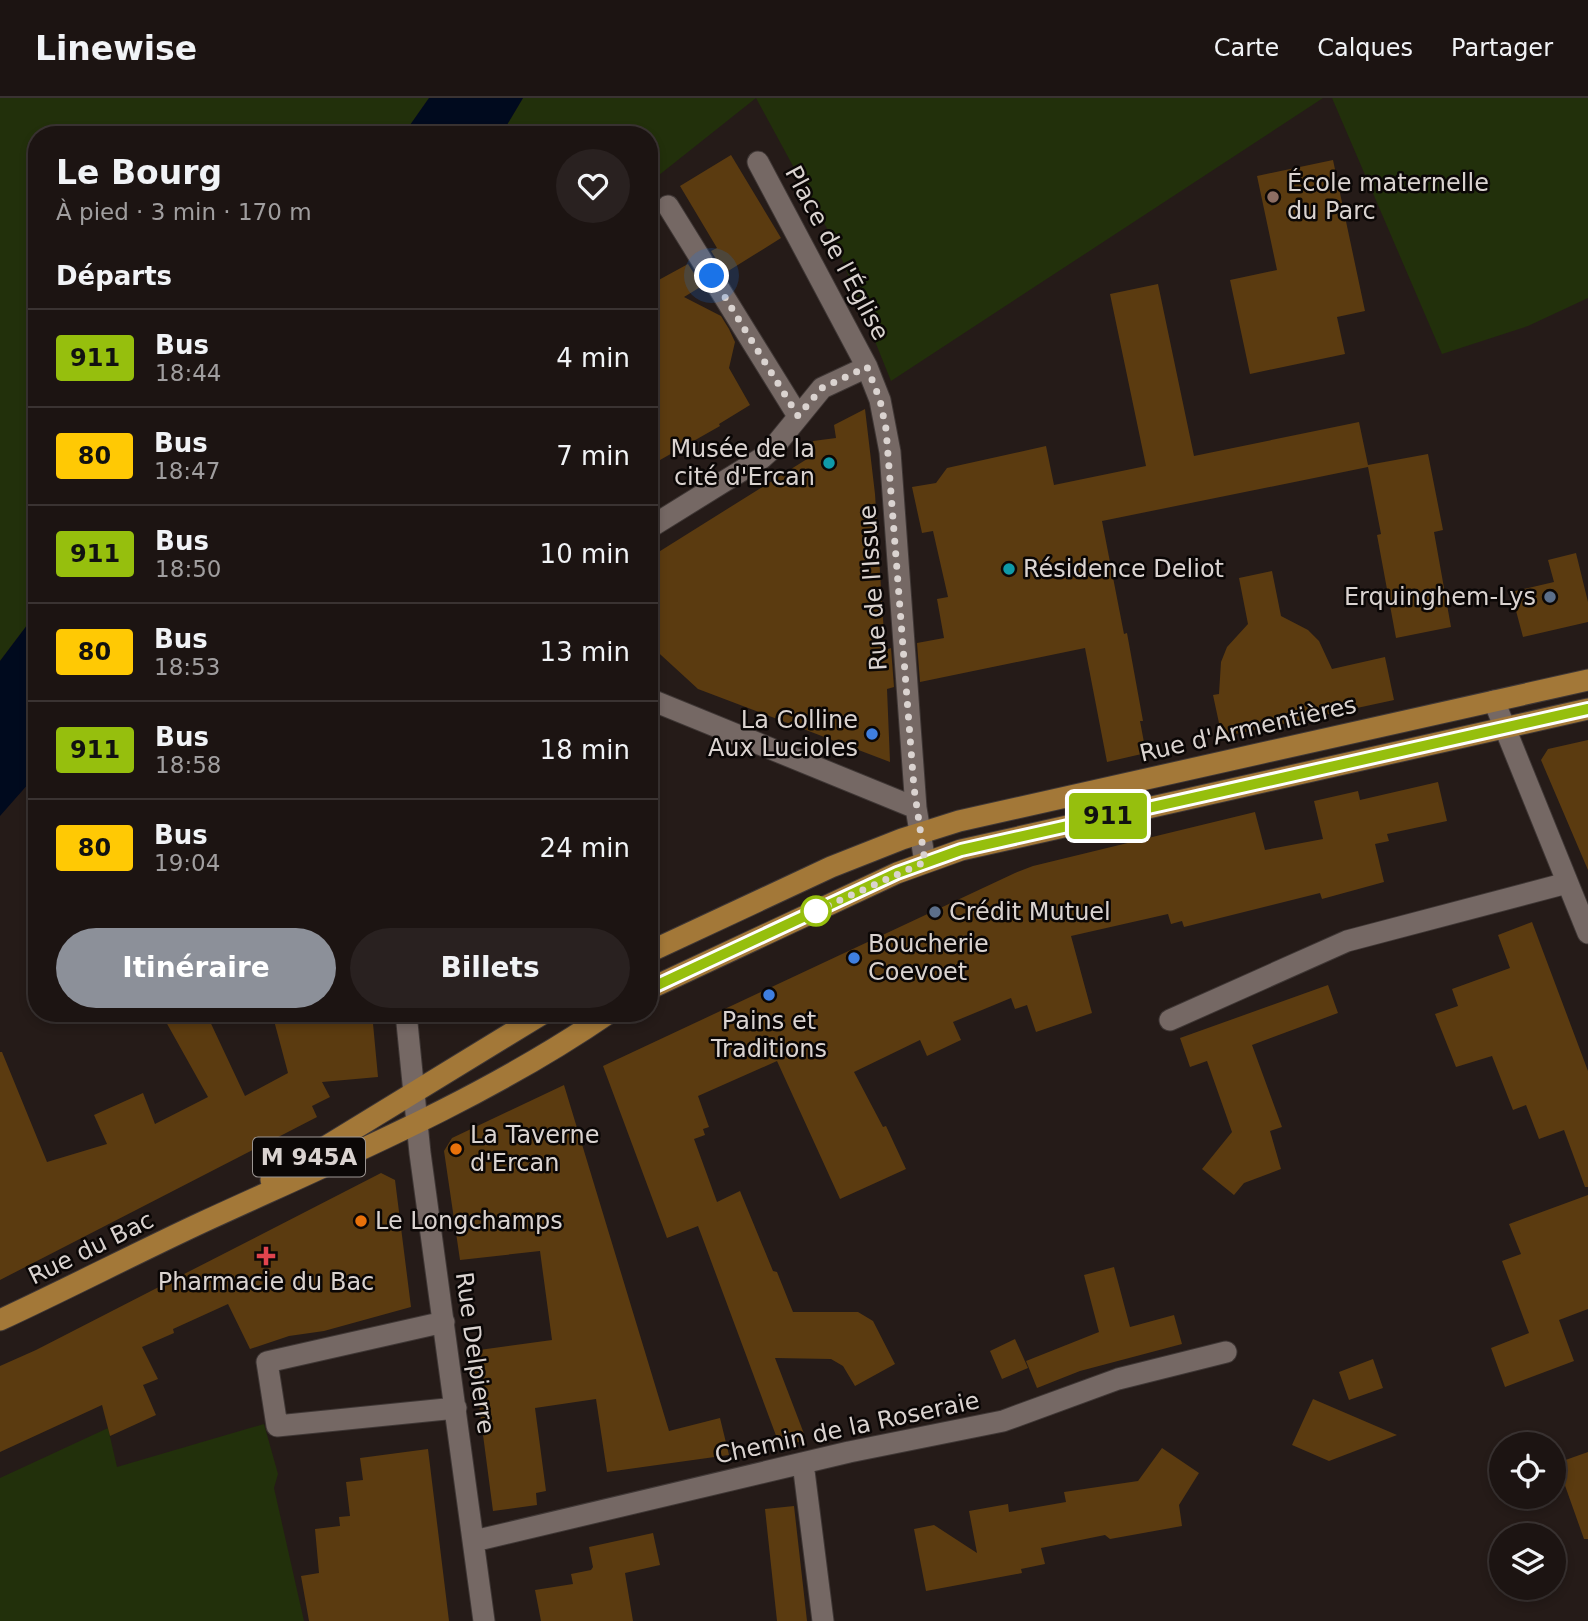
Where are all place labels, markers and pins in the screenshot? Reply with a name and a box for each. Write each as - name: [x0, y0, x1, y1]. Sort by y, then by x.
- place label: École maternelle du Parc: [1287, 168, 1489, 225]
- marker: École maternelle du Parc: [1265, 189, 1281, 205]
- place label: Musée de la cité d'Ercan: [670, 435, 815, 491]
- marker: Musée de la cité d'Ercan: [821, 455, 837, 471]
- place label: Résidence Deliot: [1023, 555, 1224, 583]
- marker: Résidence Deliot: [1001, 561, 1017, 577]
- place label: Erquinghem-Lys: [1344, 583, 1536, 611]
- marker: Erquinghem-Lys: [1542, 589, 1558, 605]
- place label: La Colline Aux Lucioles: [708, 706, 858, 762]
- marker: La Colline Aux Lucioles: [864, 726, 880, 742]
- unlabelled marker: [801, 896, 831, 926]
- place label: Crédit Mutuel: [949, 898, 1111, 926]
- marker: Crédit Mutuel: [927, 904, 943, 920]
- place label: Boucherie Coevoet: [868, 930, 989, 986]
- marker: Boucherie Coevoet: [846, 950, 862, 966]
- marker: Pains et Traditions: [761, 987, 777, 1003]
- place label: Pains et Traditions: [710, 1007, 827, 1063]
- place label: La Taverne d'Ercan: [470, 1121, 600, 1177]
- marker: La Taverne d'Ercan: [448, 1141, 464, 1157]
- place label: Le Longchamps: [375, 1207, 563, 1235]
- marker: Le Longchamps: [353, 1213, 369, 1229]
- marker: Pharmacie du Bac: [258, 1248, 274, 1264]
- place label: Pharmacie du Bac: [158, 1268, 374, 1296]

